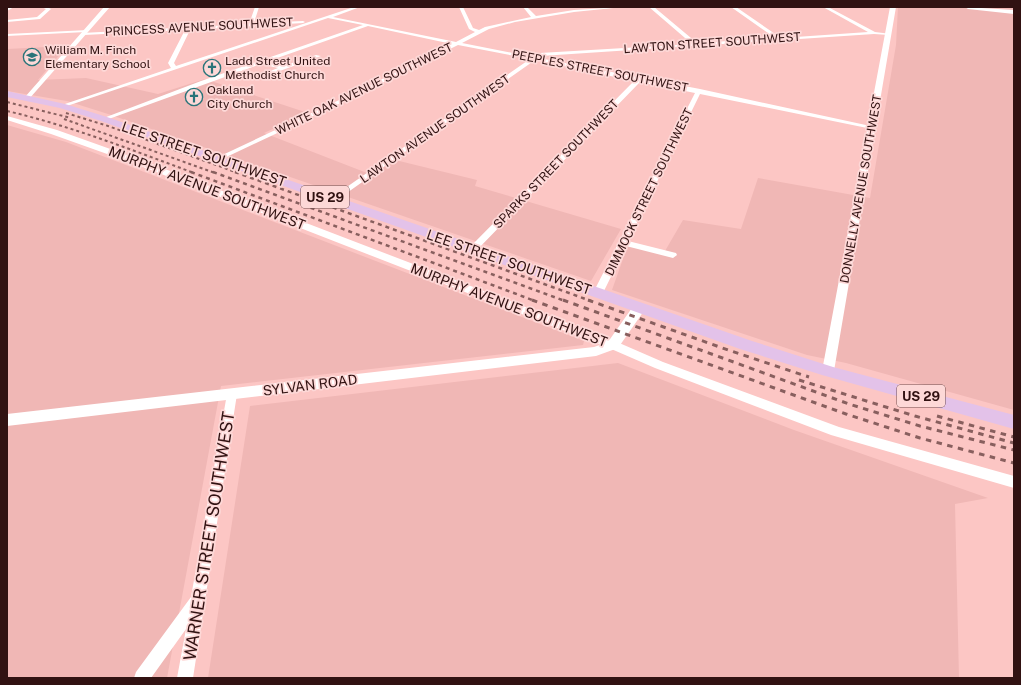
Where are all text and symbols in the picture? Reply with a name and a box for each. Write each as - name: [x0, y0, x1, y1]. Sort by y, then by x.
- street label: PRINCESS AVENUE SOUTHWEST: [104, 15, 294, 39]
- street label: LAWTON STREET SOUTHWEST: [623, 30, 801, 56]
- street label: WHITE OAK AVENUE SOUTHWEST: [273, 40, 455, 138]
- place label: William M. Finch Elementary School: [45, 43, 151, 71]
- school or university icon: William M. Finch Elementary School: [22, 47, 42, 67]
- street label: PEEPLES STREET SOUTHWEST: [511, 47, 689, 95]
- place label: Ladd Street United Methodist Church: [225, 54, 330, 82]
- church icon: Ladd Street United Methodist Church: [202, 58, 222, 78]
- street label: LAWTON AVENUE SOUTHWEST: [357, 72, 513, 186]
- place label: Oakland City Church: [207, 83, 272, 111]
- church icon: Oakland City Church: [184, 87, 204, 107]
- street label: DONNELLY AVENUE SOUTHWEST: [838, 94, 884, 284]
- street label: SPARKS STREET SOUTHWEST: [491, 97, 621, 231]
- street label: DIMMOCK STREET SOUTHWEST: [602, 106, 696, 278]
- street label: LEE STREET SOUTHWEST: [120, 118, 288, 190]
- street label: MURPHY AVENUE SOUTHWEST: [106, 143, 308, 233]
- road number: US 29: [301, 186, 349, 208]
- street label: LEE STREET SOUTHWEST: [425, 226, 593, 298]
- street label: MURPHY AVENUE SOUTHWEST: [408, 260, 610, 350]
- street label: SYLVAN ROAD: [262, 371, 358, 399]
- road number: US 29: [897, 385, 945, 407]
- street label: WARNER STREET SOUTHWEST: [179, 410, 239, 662]

